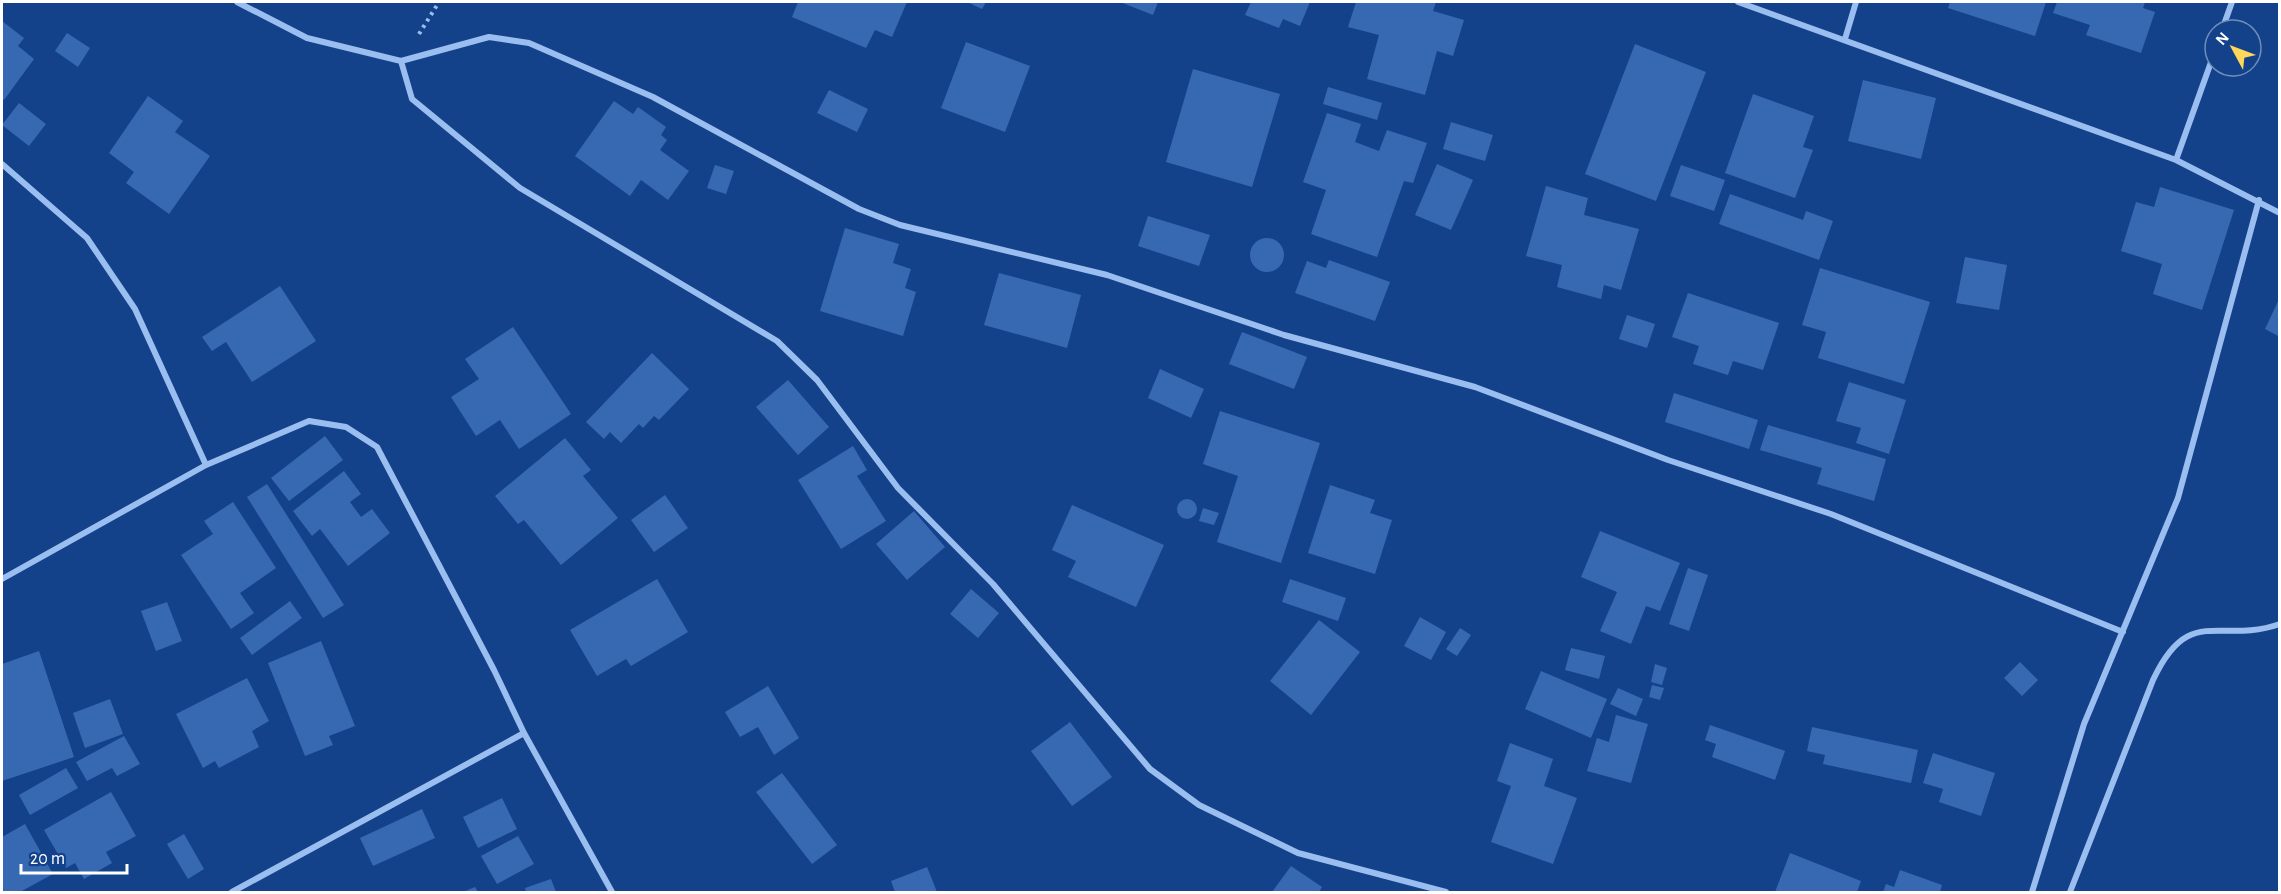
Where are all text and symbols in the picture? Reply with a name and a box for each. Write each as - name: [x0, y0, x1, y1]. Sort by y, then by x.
- north arrow: [2203, 18, 2263, 78]
- text: N: [2213, 29, 2232, 48]
- scale bar: [21, 837, 128, 875]
- text: 20 m: [30, 850, 65, 868]

